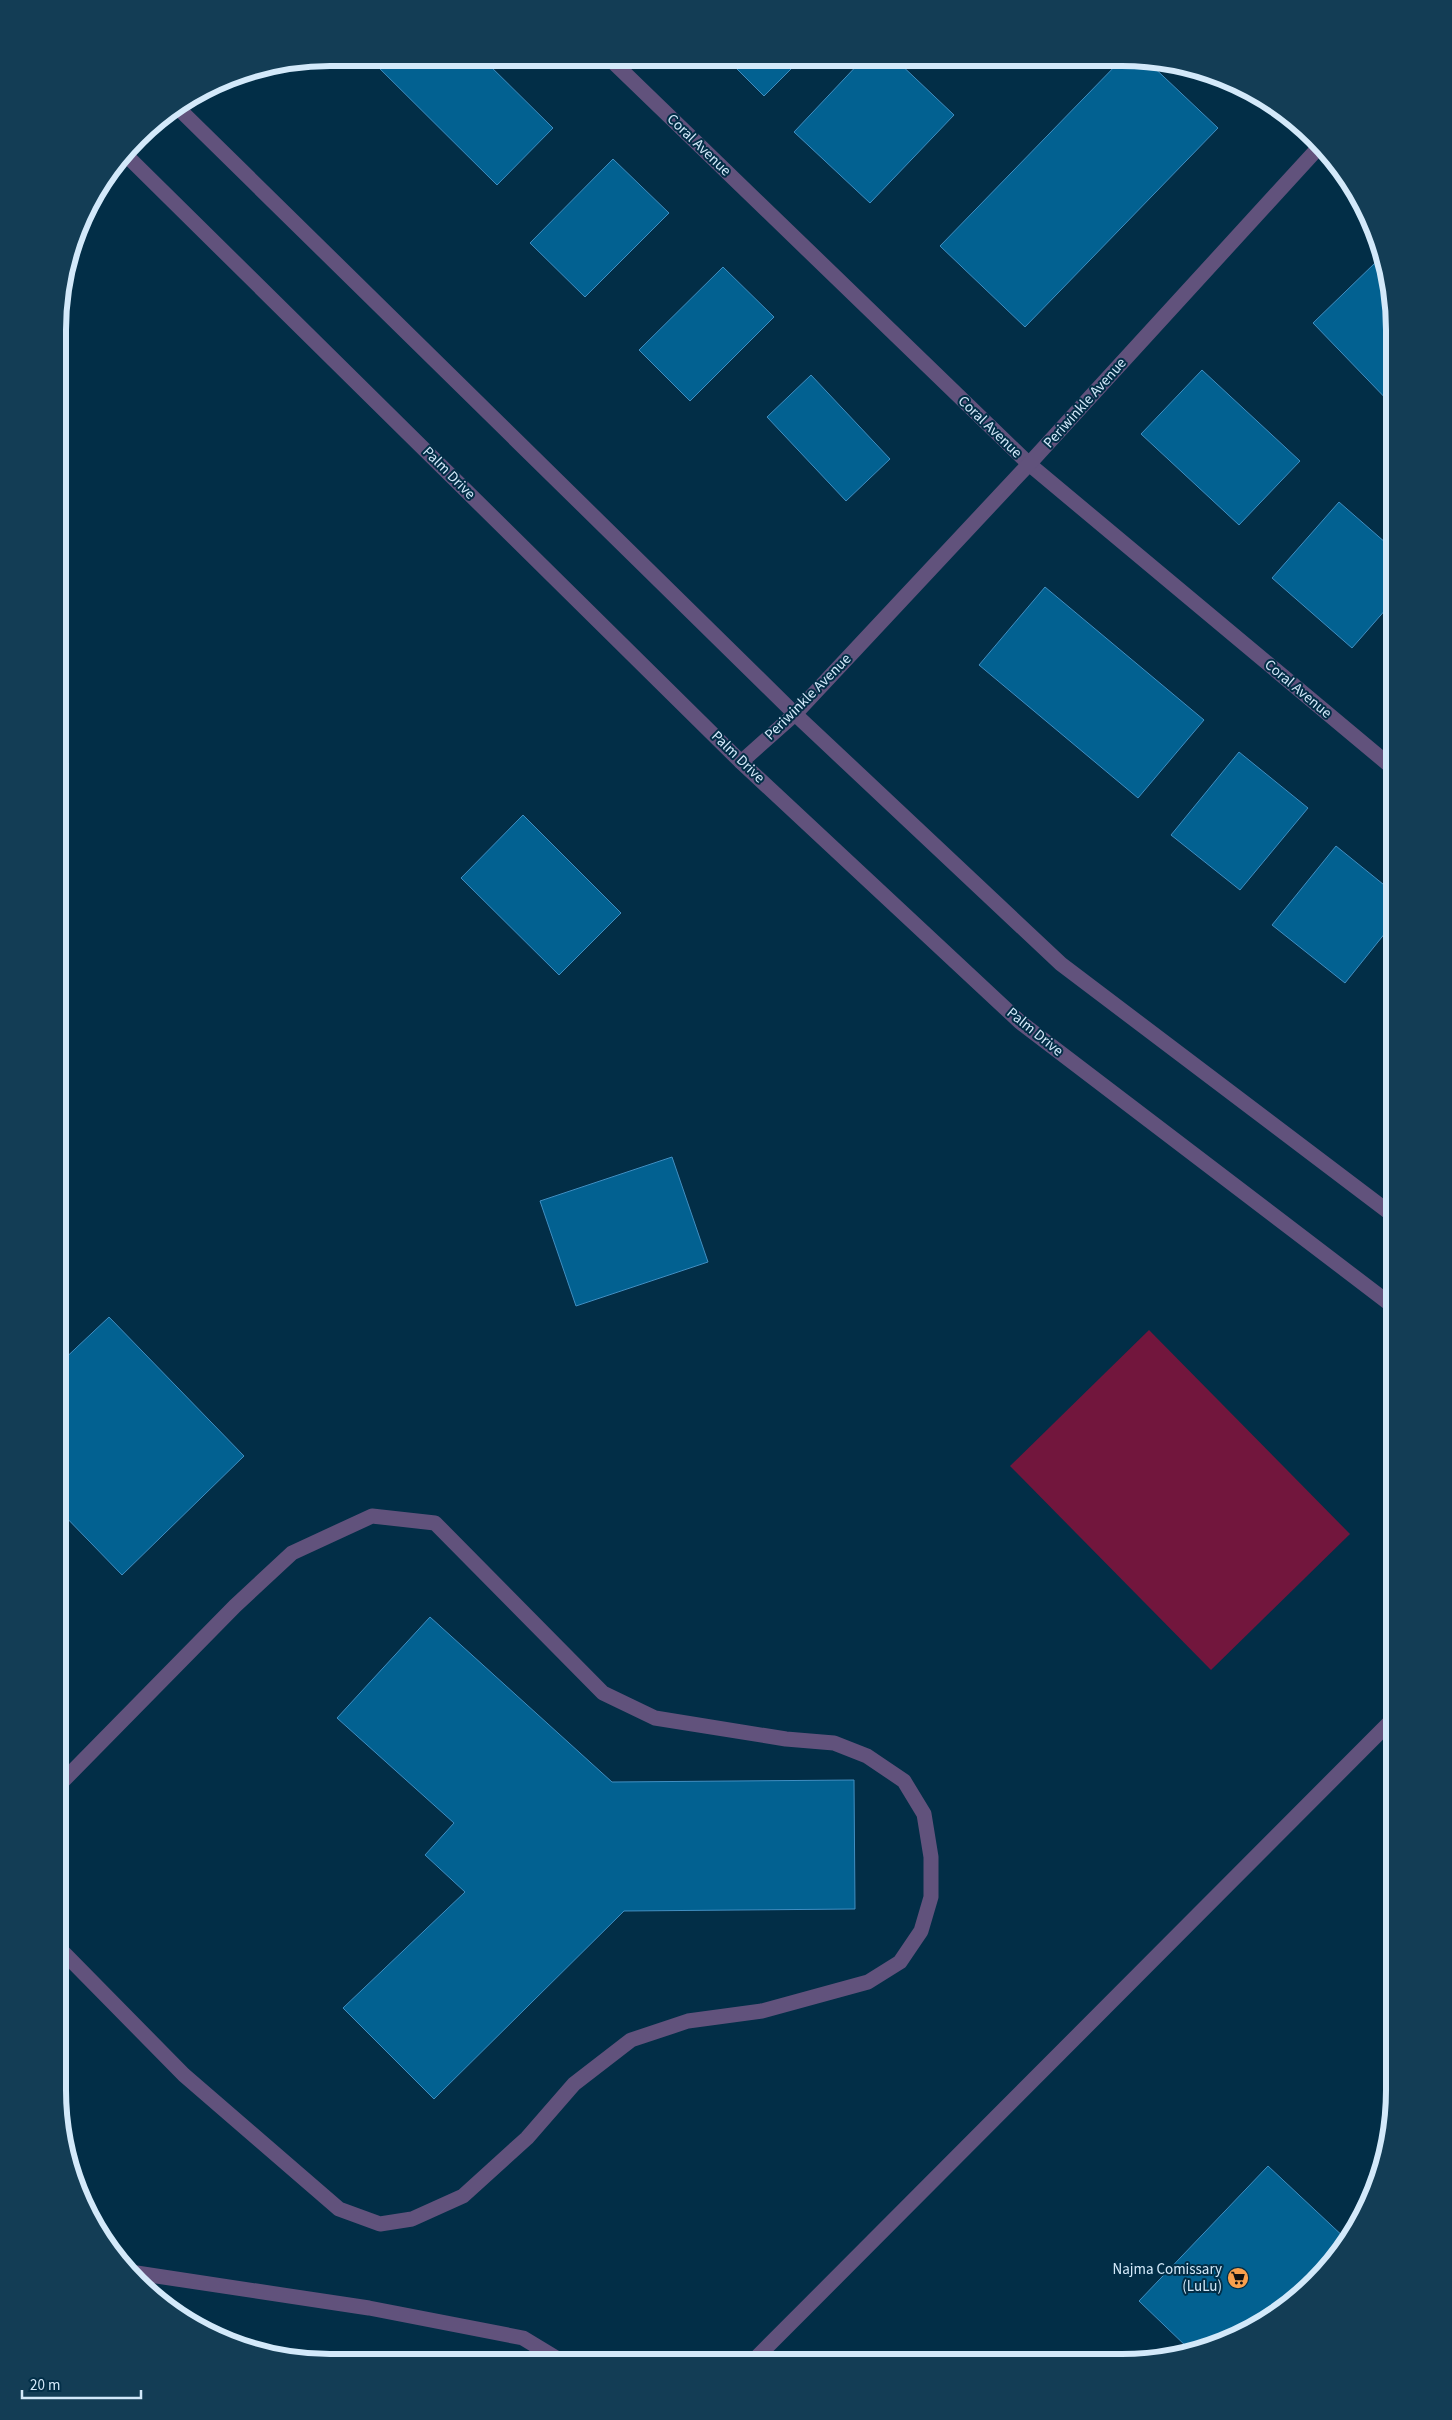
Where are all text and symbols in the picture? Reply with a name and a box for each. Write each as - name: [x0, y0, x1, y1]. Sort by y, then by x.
- street label: Coral Avenue: [662, 109, 736, 181]
- street label: Periwinkle Avenue: [1039, 353, 1131, 453]
- street label: Coral Avenue: [953, 391, 1027, 463]
- street label: Palm Drive: [418, 442, 480, 504]
- street label: Periwinkle Avenue: [760, 649, 856, 745]
- street label: Coral Avenue: [1260, 655, 1336, 723]
- street label: Palm Drive: [707, 726, 769, 788]
- street label: Palm Drive: [1002, 1003, 1068, 1061]
- place label: Najma Comissary (LuLu): [1112, 2259, 1222, 2297]
- supermarket icon: Najma Comissary (LuLu): [1226, 2266, 1250, 2290]
- scale bar: [22, 2368, 141, 2400]
- text: 20 m: [30, 2375, 60, 2396]

